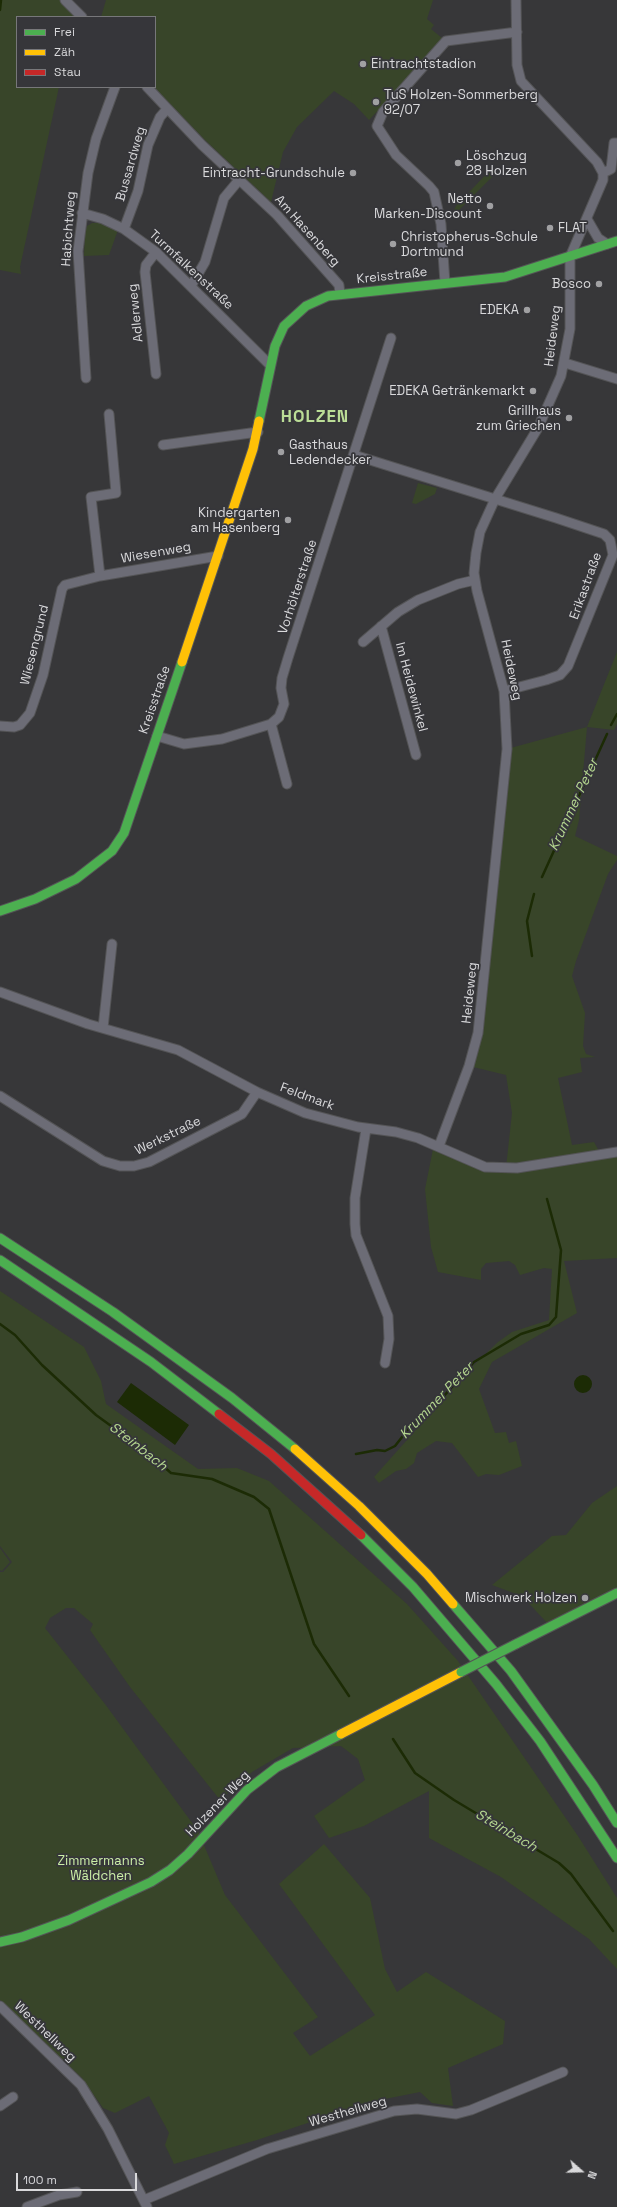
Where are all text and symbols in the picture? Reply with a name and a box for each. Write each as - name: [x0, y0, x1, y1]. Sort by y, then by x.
- legend: [16, 16, 156, 88]
- text: Frei: [54, 24, 75, 40]
- text: Zäh: [54, 44, 75, 60]
- place label: Eintrachtstadion: [371, 56, 476, 72]
- marker: Eintrachtstadion: [358, 59, 368, 69]
- text: Stau: [54, 64, 81, 80]
- place label: TuS Holzen-Sommerberg 92/07: [384, 87, 538, 118]
- marker: TuS Holzen-Sommerberg 92/07: [371, 97, 381, 107]
- street label: Bussardweg: [113, 125, 149, 203]
- place label: Löschzug 28 Holzen: [466, 148, 527, 179]
- marker: Löschzug 28 Holzen: [453, 158, 463, 168]
- place label: Eintracht-Grundschule: [202, 165, 345, 181]
- marker: Eintracht-Grundschule: [348, 168, 358, 178]
- street label: Habichtweg: [59, 191, 79, 267]
- place label: Netto Marken-Discount: [374, 191, 482, 222]
- street label: Am Hasenberg: [271, 192, 343, 270]
- marker: Netto Marken-Discount: [485, 201, 495, 211]
- place label: FLAT: [558, 220, 587, 236]
- marker: FLAT: [545, 223, 555, 233]
- street label: Turmfalkenstraße: [146, 227, 236, 313]
- place label: Christopherus-Schule Dortmund: [401, 229, 538, 260]
- marker: Christopherus-Schule Dortmund: [388, 239, 398, 249]
- street label: Kreisstraße: [356, 265, 428, 287]
- place label: Bosco: [552, 276, 591, 292]
- marker: Bosco: [594, 279, 604, 289]
- street label: Adlerweg: [125, 283, 147, 343]
- place label: EDEKA: [480, 302, 519, 318]
- street label: Heideweg: [541, 304, 565, 368]
- marker: EDEKA: [522, 305, 532, 315]
- place label: EDEKA Getränkemarkt: [389, 383, 525, 399]
- marker: EDEKA Getränkemarkt: [528, 386, 538, 396]
- place label: Grillhaus zum Griechen: [476, 403, 561, 434]
- district label: HOLZEN: [281, 407, 349, 427]
- marker: Grillhaus zum Griechen: [564, 413, 574, 423]
- place label: Gasthaus Ledendecker: [289, 437, 371, 468]
- marker: Gasthaus Ledendecker: [276, 447, 286, 457]
- place label: Kindergarten am Hasenberg: [190, 505, 280, 536]
- marker: Kindergarten am Hasenberg: [283, 515, 293, 525]
- street label: Vorhölterstraße: [275, 538, 321, 636]
- street label: Wiesenweg: [120, 539, 192, 567]
- street label: Erikastraße: [567, 550, 605, 622]
- street label: Wiesengrund: [17, 603, 53, 687]
- street label: Heideweg: [497, 638, 525, 702]
- street label: Im Heidewinkel: [392, 640, 430, 734]
- street label: Kreisstraße: [136, 664, 174, 736]
- water label: Krummer Peter: [545, 756, 603, 854]
- street label: Heideweg: [459, 962, 481, 1024]
- street label: Feldmark: [278, 1080, 336, 1114]
- street label: Werkstraße: [133, 1113, 203, 1159]
- water label: Krummer Peter: [396, 1359, 478, 1443]
- water label: Steinbach: [106, 1419, 170, 1475]
- place label: Mischwerk Holzen: [465, 1590, 577, 1606]
- marker: Mischwerk Holzen: [580, 1593, 590, 1603]
- street label: Holzener Weg: [183, 1768, 253, 1840]
- water label: Steinbach: [472, 1806, 540, 1856]
- park label: Zimmermanns Wäldchen: [57, 1853, 145, 1884]
- street label: Westhellweg: [11, 1999, 79, 2065]
- street label: Westhellweg: [307, 2093, 389, 2131]
- north arrow: [561, 2151, 601, 2191]
- scale bar: [18, 2165, 139, 2191]
- text: N: [584, 2169, 600, 2181]
- text: 100 m: [23, 2172, 57, 2188]

